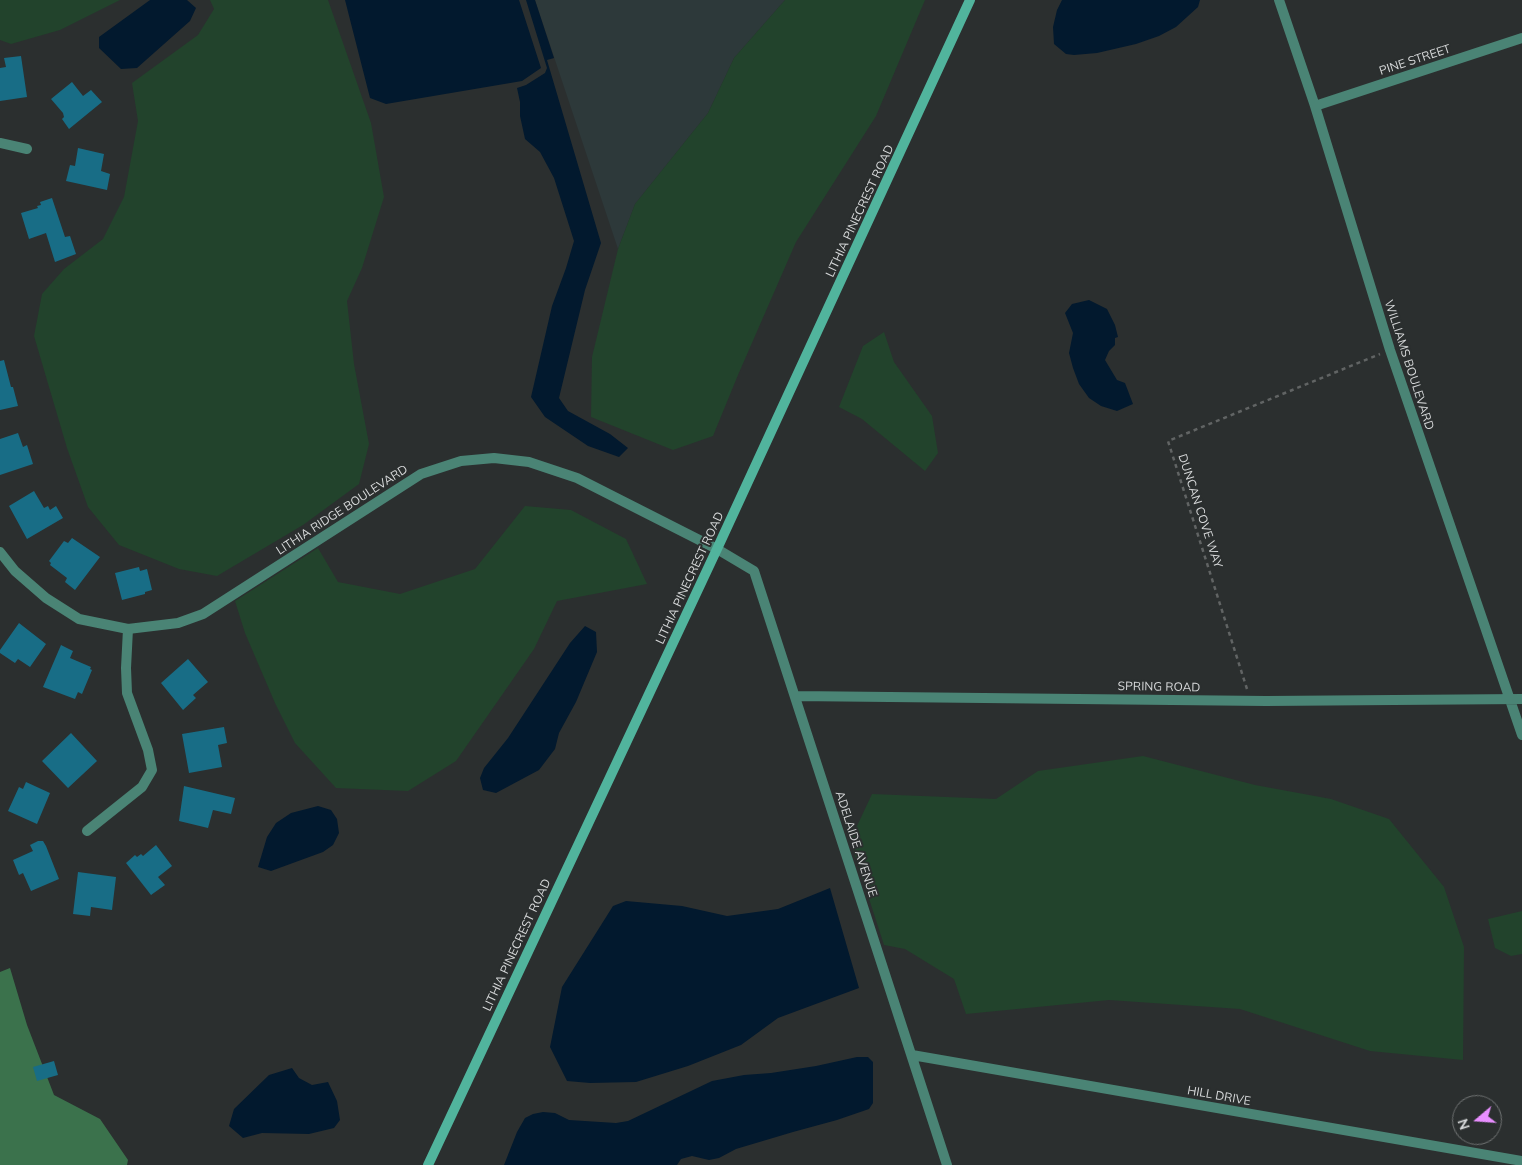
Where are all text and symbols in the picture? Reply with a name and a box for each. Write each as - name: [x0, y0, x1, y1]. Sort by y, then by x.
- street label: PINE STREET: [1378, 42, 1452, 78]
- street label: LITHIA PINECREST ROAD: [823, 143, 897, 279]
- street label: WILLIAMS BOULEVARD: [1381, 298, 1437, 432]
- street label: DUNCAN COVE WAY: [1175, 452, 1225, 570]
- street label: LITHIA RIDGE BOULEVARD: [274, 462, 410, 558]
- street label: LITHIA PINECREST ROAD: [653, 510, 727, 646]
- street label: SPRING ROAD: [1118, 679, 1200, 695]
- street label: ADELAIDE AVENUE: [832, 789, 880, 899]
- street label: LITHIA PINECREST ROAD: [480, 877, 554, 1013]
- street label: HILL DRIVE: [1186, 1083, 1252, 1109]
- north arrow: [1452, 1095, 1502, 1145]
- text: N: [1453, 1117, 1474, 1132]

